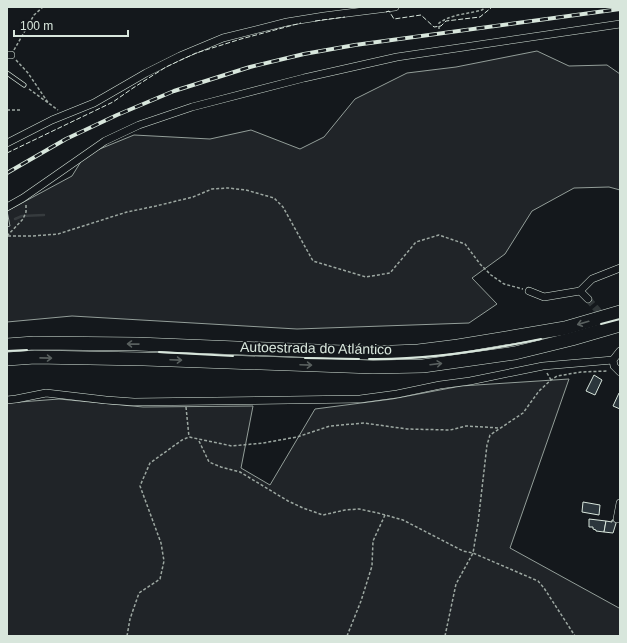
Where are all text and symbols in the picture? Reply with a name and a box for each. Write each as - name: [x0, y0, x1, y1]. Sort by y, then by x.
- scale bar: [14, 12, 128, 38]
- text: 100 m: [20, 19, 53, 33]
- one-way arrow: [576, 319, 589, 327]
- street label: Autoestrada do Atlántico: [240, 339, 392, 357]
- one-way arrow: [127, 340, 140, 348]
- one-way arrow: [39, 354, 52, 361]
- one-way arrow: [169, 357, 182, 364]
- one-way arrow: [429, 360, 442, 368]
- one-way arrow: [299, 361, 312, 369]

